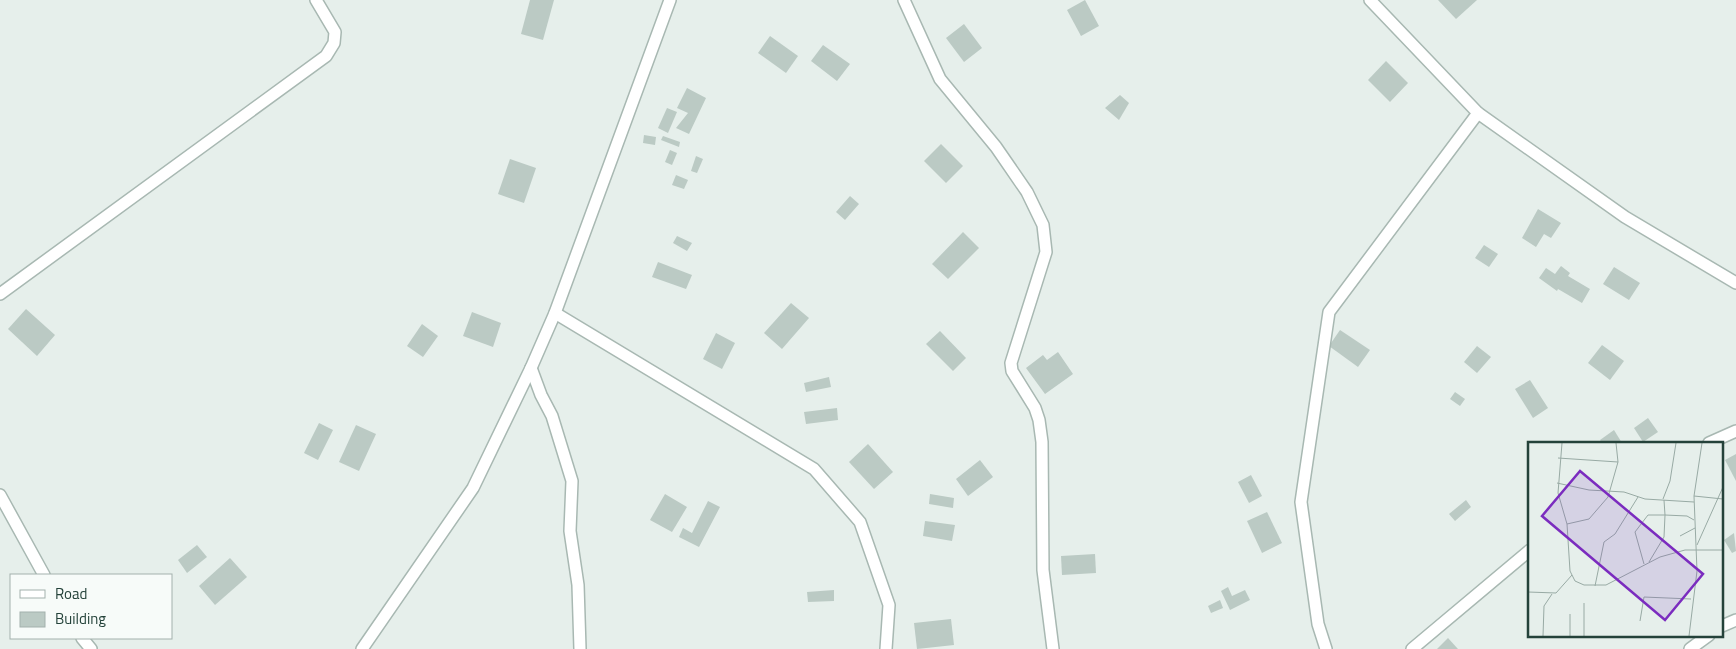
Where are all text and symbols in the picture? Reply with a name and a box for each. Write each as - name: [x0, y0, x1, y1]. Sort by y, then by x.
- inset map: [1528, 442, 1724, 636]
- legend: [10, 574, 172, 639]
- text: Road: [55, 582, 87, 605]
- text: Building: [55, 607, 106, 630]

